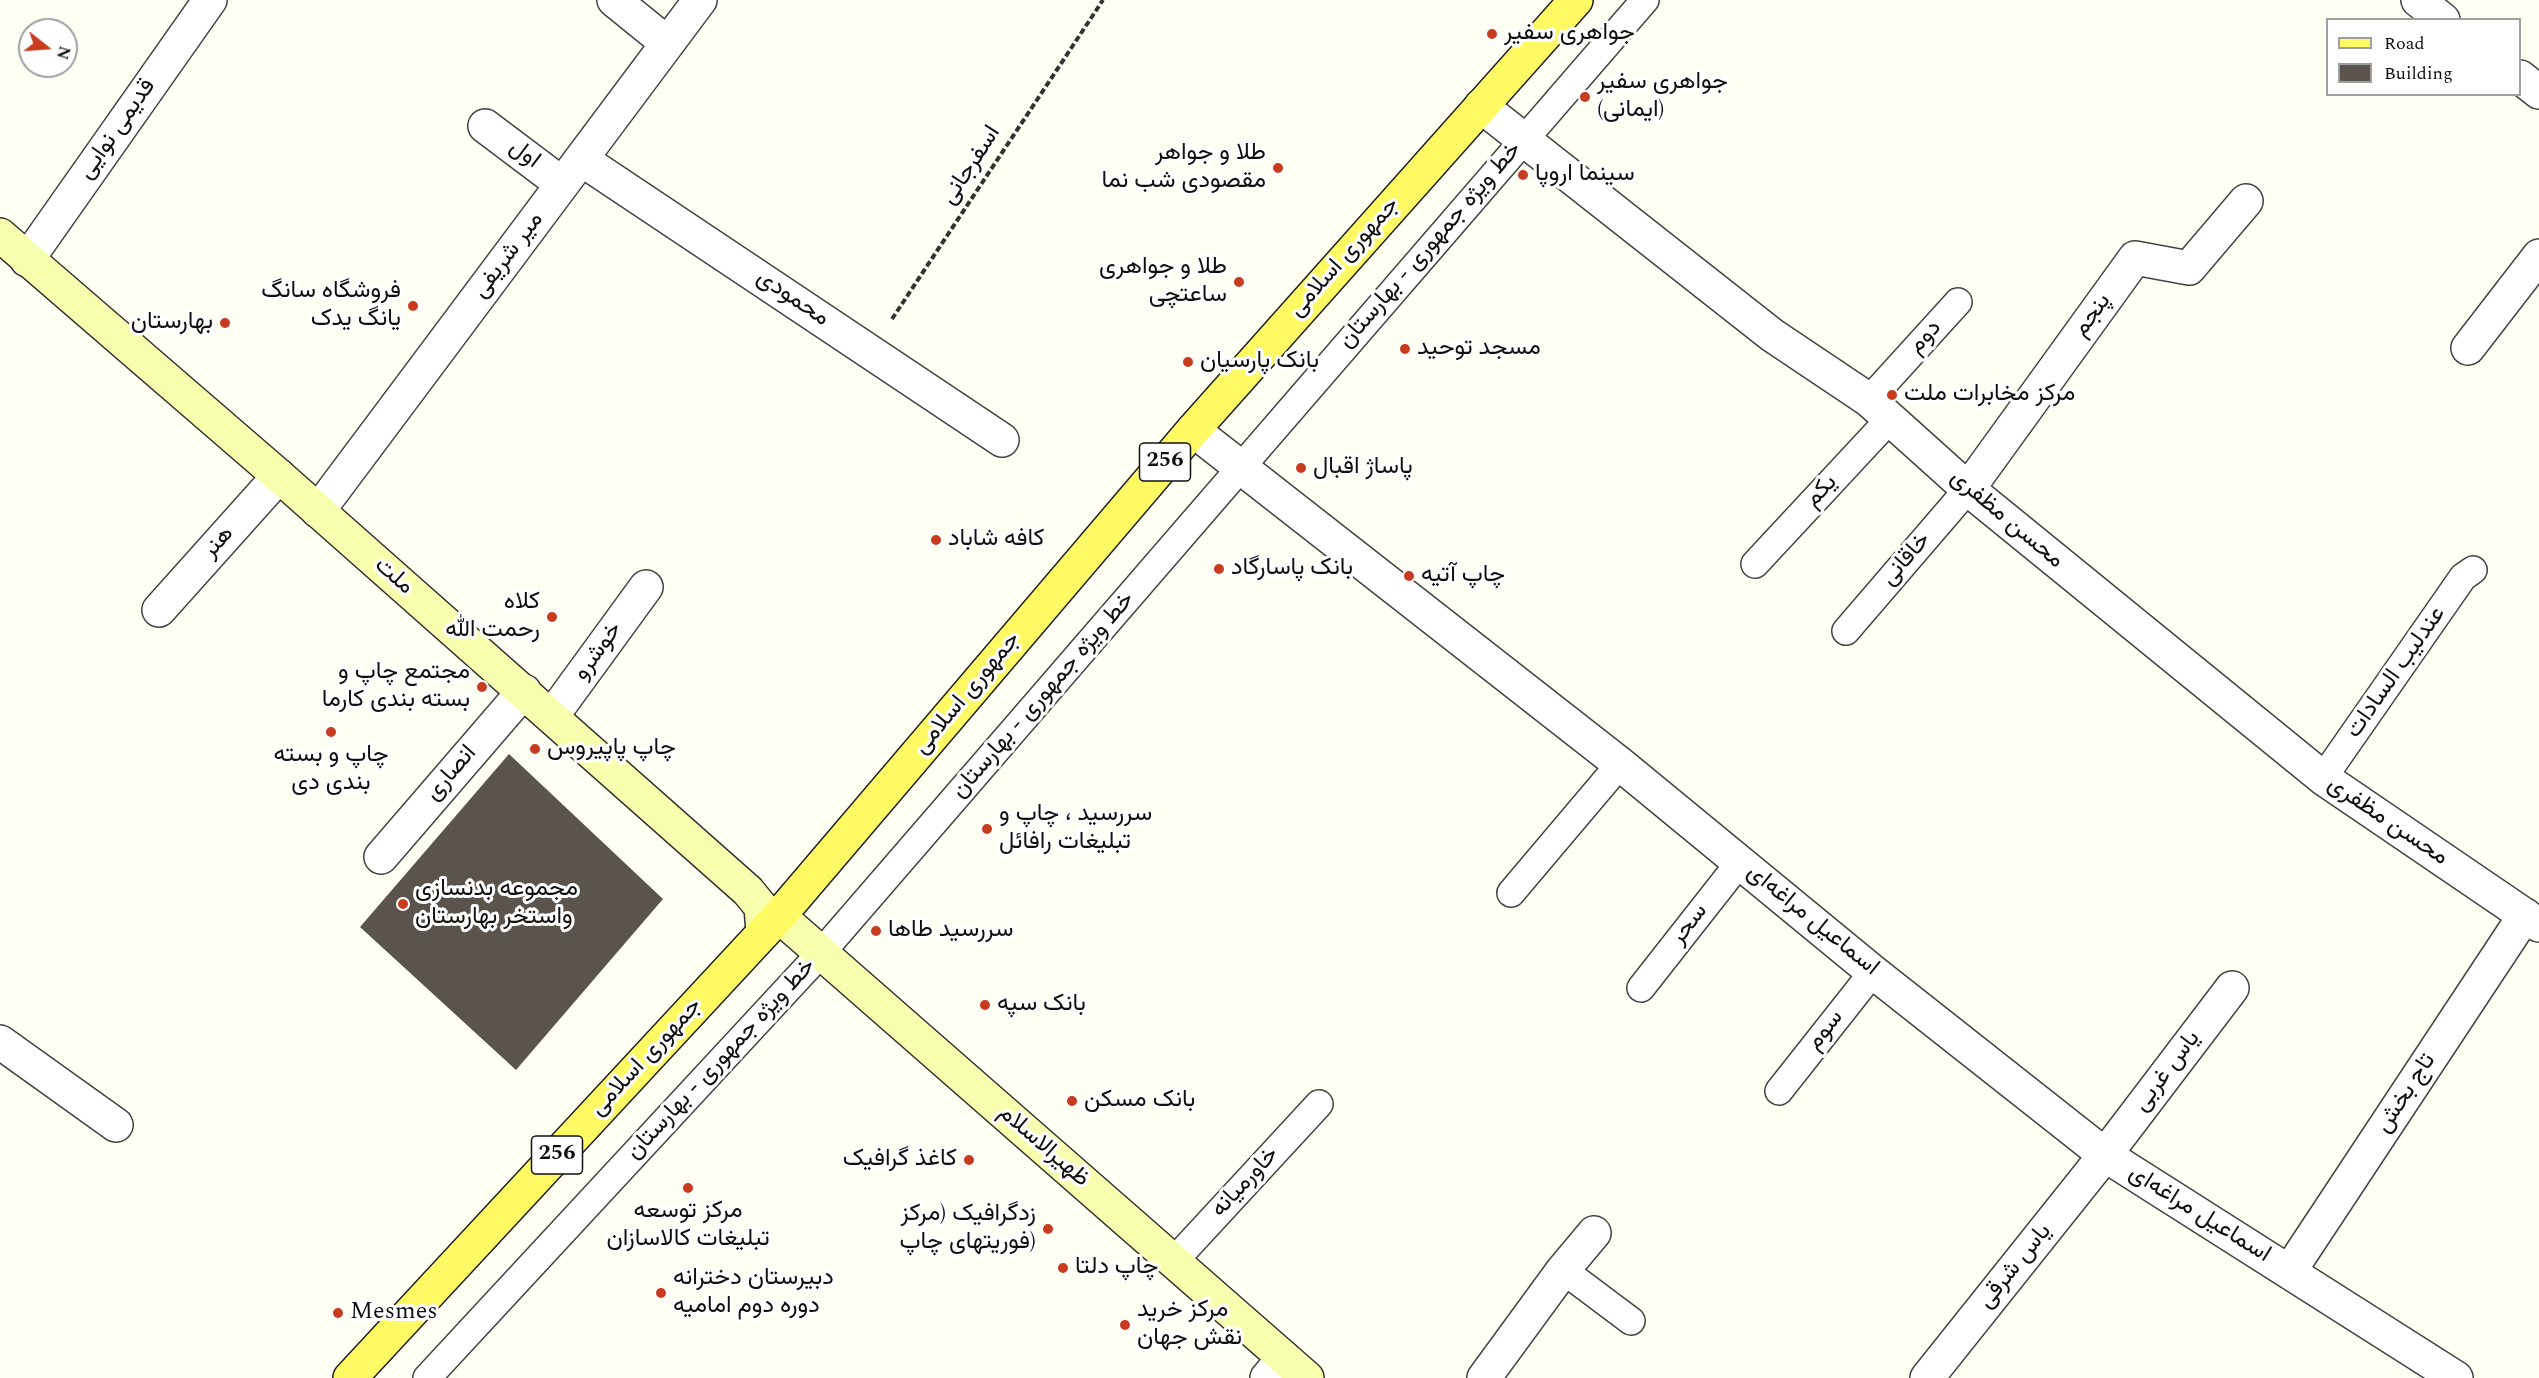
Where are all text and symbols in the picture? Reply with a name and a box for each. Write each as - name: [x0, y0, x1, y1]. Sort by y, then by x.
- north arrow: [18, 18, 78, 78]
- legend: [2326, 18, 2521, 96]
- place label: جواهری سفیر: [1504, 20, 1635, 48]
- marker: جواهری سفیر: [1485, 27, 1499, 41]
- text: Road: [2384, 30, 2425, 57]
- text: N: [50, 43, 77, 62]
- text: Building: [2384, 60, 2453, 87]
- place label: جواهری سفیر (ایمانی): [1597, 69, 1728, 125]
- street label: قدیمی نوایی: [73, 74, 163, 186]
- marker: جواهری سفیر (ایمانی): [1578, 90, 1592, 104]
- street label: اسفرجانی: [936, 121, 1008, 211]
- street label: اول: [503, 134, 545, 176]
- street label: خط ویژه جمهوری - بهارستان: [1333, 137, 1529, 355]
- place label: طلا و جواهر مقصودی شب نما: [1101, 140, 1266, 196]
- marker: طلا و جواهر مقصودی شب نما: [1271, 161, 1285, 175]
- place label: سینما اروپا: [1535, 161, 1635, 189]
- marker: سینما اروپا: [1516, 168, 1530, 182]
- street label: جمهوری اسلامی: [1284, 192, 1406, 324]
- street label: میر شریفی: [467, 207, 551, 305]
- place label: طلا و جواهری ساعتچی: [1099, 254, 1227, 310]
- street label: محمودی: [750, 264, 834, 334]
- marker: طلا و جواهری ساعتچی: [1232, 275, 1246, 289]
- place label: فروشگاه سانگ یانگ یدک: [261, 278, 401, 334]
- street label: پنجم: [2067, 288, 2119, 344]
- marker: فروشگاه سانگ یانگ یدک: [406, 299, 420, 313]
- place label: بهارستان: [131, 309, 213, 337]
- street label: دوم: [1903, 315, 1949, 361]
- marker: بهارستان: [218, 316, 232, 330]
- place label: مسجد توحید: [1417, 335, 1541, 363]
- marker: مسجد توحید: [1398, 342, 1412, 356]
- place label: بانک پارسیان: [1200, 348, 1319, 376]
- marker: بانک پارسیان: [1181, 355, 1195, 369]
- place label: مرکز مخابرات ملت: [1904, 381, 2075, 409]
- marker: مرکز مخابرات ملت: [1885, 388, 1899, 402]
- road number: 256: [1140, 443, 1190, 481]
- place label: پاساژ اقبال: [1313, 454, 1413, 482]
- marker: پاساژ اقبال: [1294, 461, 1308, 475]
- street label: محسن مظفری: [1943, 464, 2069, 576]
- street label: یکم: [1800, 469, 1844, 515]
- street label: هنر: [197, 521, 241, 565]
- place label: کافه شاباد: [948, 526, 1044, 554]
- street label: خاقانی: [1876, 527, 1938, 593]
- marker: کافه شاباد: [929, 533, 943, 547]
- street label: ملت: [367, 552, 419, 602]
- place label: بانک پاسارگاد: [1231, 555, 1353, 583]
- marker: بانک پاسارگاد: [1212, 562, 1226, 576]
- place label: چاپ آتیه: [1421, 562, 1505, 590]
- marker: چاپ آتیه: [1402, 569, 1416, 583]
- street label: خط ویژه جمهوری - بهارستان: [946, 587, 1142, 805]
- place label: كلاه رحمت الله: [445, 589, 540, 645]
- street label: عندلیب السادات: [2341, 602, 2453, 744]
- marker: كلاه رحمت الله: [545, 610, 559, 624]
- street label: خوشرو: [568, 617, 630, 687]
- street label: جمهوری اسلامی: [908, 627, 1028, 761]
- place label: مجتمع چاپ و بسته بندی کارما: [322, 659, 470, 715]
- marker: مجتمع چاپ و بسته بندی کارما: [475, 680, 489, 694]
- marker: چاپ و بسته بندی دی: [324, 725, 338, 739]
- place label: چاپ پاپیروس: [547, 735, 676, 763]
- street label: انصاری: [420, 740, 484, 808]
- place label: چاپ و بسته بندی دی: [274, 742, 388, 798]
- marker: چاپ پاپیروس: [528, 742, 542, 756]
- street label: محسن مظفری: [2321, 771, 2453, 873]
- place label: سررسید ، چاپ و تبلیغات رافائل: [999, 801, 1152, 857]
- marker: سررسید ، چاپ و تبلیغات رافائل: [980, 822, 994, 836]
- street label: اسماعیل مراغه‌ای: [1740, 859, 1884, 983]
- place label: مجموعه بدنسازی واستخر بهارستان: [415, 876, 578, 932]
- marker: مجموعه بدنسازی واستخر بهارستان: [396, 897, 410, 911]
- street label: سحر: [1665, 899, 1715, 951]
- place label: سررسید طاها: [888, 917, 1013, 945]
- marker: سررسید طاها: [869, 924, 883, 938]
- street label: خط ویژه جمهوری - بهارستان: [621, 953, 823, 1167]
- place label: بانک سپه: [997, 991, 1086, 1019]
- street label: جمهوری اسلامی: [585, 993, 709, 1123]
- marker: بانک سپه: [978, 998, 992, 1012]
- street label: سوم: [1801, 1005, 1851, 1057]
- street label: یاس غربی: [2128, 1026, 2208, 1118]
- street label: تاج بخش: [2371, 1049, 2443, 1139]
- place label: بانک مسکن: [1084, 1087, 1195, 1115]
- marker: بانک مسکن: [1065, 1094, 1079, 1108]
- street label: ظهیرالاسلام: [991, 1100, 1095, 1194]
- road number: 256: [532, 1136, 582, 1174]
- street label: خاورمیانه: [1206, 1142, 1286, 1224]
- place label: کاغذ گرافیک: [843, 1146, 957, 1174]
- marker: کاغذ گرافیک: [962, 1153, 976, 1167]
- street label: اسماعیل مراغه‌ای: [2123, 1160, 2275, 1270]
- marker: مرکز توسعه تبلیغات کالاسازان: [681, 1181, 695, 1195]
- place label: مرکز توسعه تبلیغات کالاسازان: [606, 1198, 770, 1254]
- place label: زدگرافیک (مرکز فوریتهای چاپ): [900, 1201, 1036, 1257]
- street label: یاس شرقی: [1973, 1219, 2059, 1315]
- marker: زدگرافیک (مرکز فوریتهای چاپ): [1041, 1222, 1055, 1236]
- place label: چاپ دلتا: [1075, 1254, 1158, 1282]
- marker: چاپ دلتا: [1056, 1261, 1070, 1275]
- place label: دبیرستان دخترانه دوره دوم امامیه: [673, 1265, 834, 1321]
- marker: دبیرستان دخترانه دوره دوم امامیه: [654, 1286, 668, 1300]
- place label: مرکز خرید نقش جهان: [1137, 1297, 1242, 1353]
- place label: Mesmes: [350, 1299, 438, 1327]
- marker: Mesmes: [331, 1306, 345, 1320]
- marker: مرکز خرید نقش جهان: [1118, 1318, 1132, 1332]

